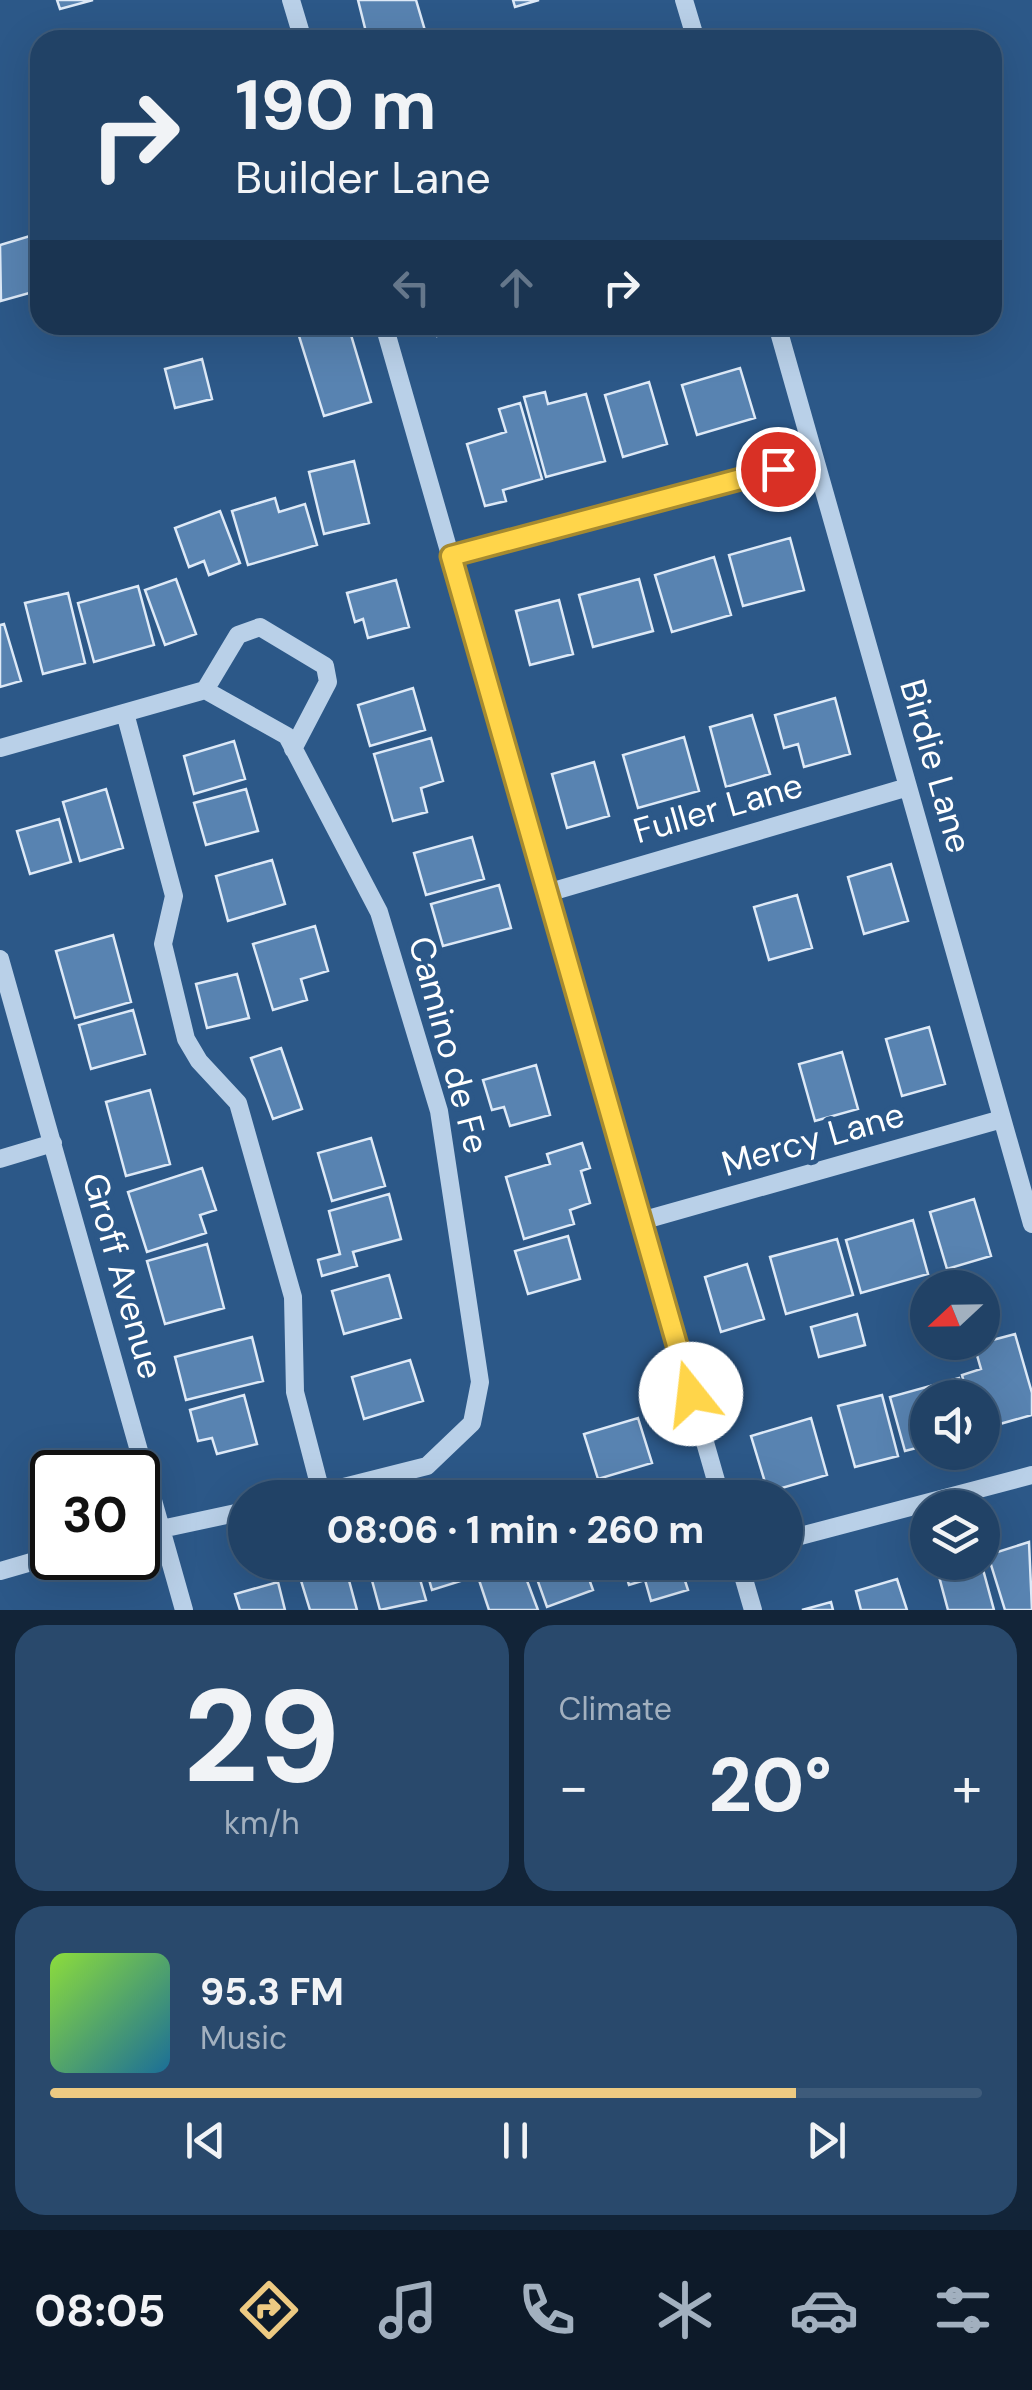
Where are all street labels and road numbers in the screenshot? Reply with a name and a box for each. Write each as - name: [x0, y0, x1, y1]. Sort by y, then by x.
- street label: Birdie Lane: [889, 674, 983, 858]
- street label: Fuller Lane: [628, 762, 808, 854]
- street label: Camino de Fe: [398, 931, 500, 1159]
- street label: Mercy Lane: [716, 1091, 910, 1187]
- street label: Groff Avenue: [72, 1168, 174, 1384]

